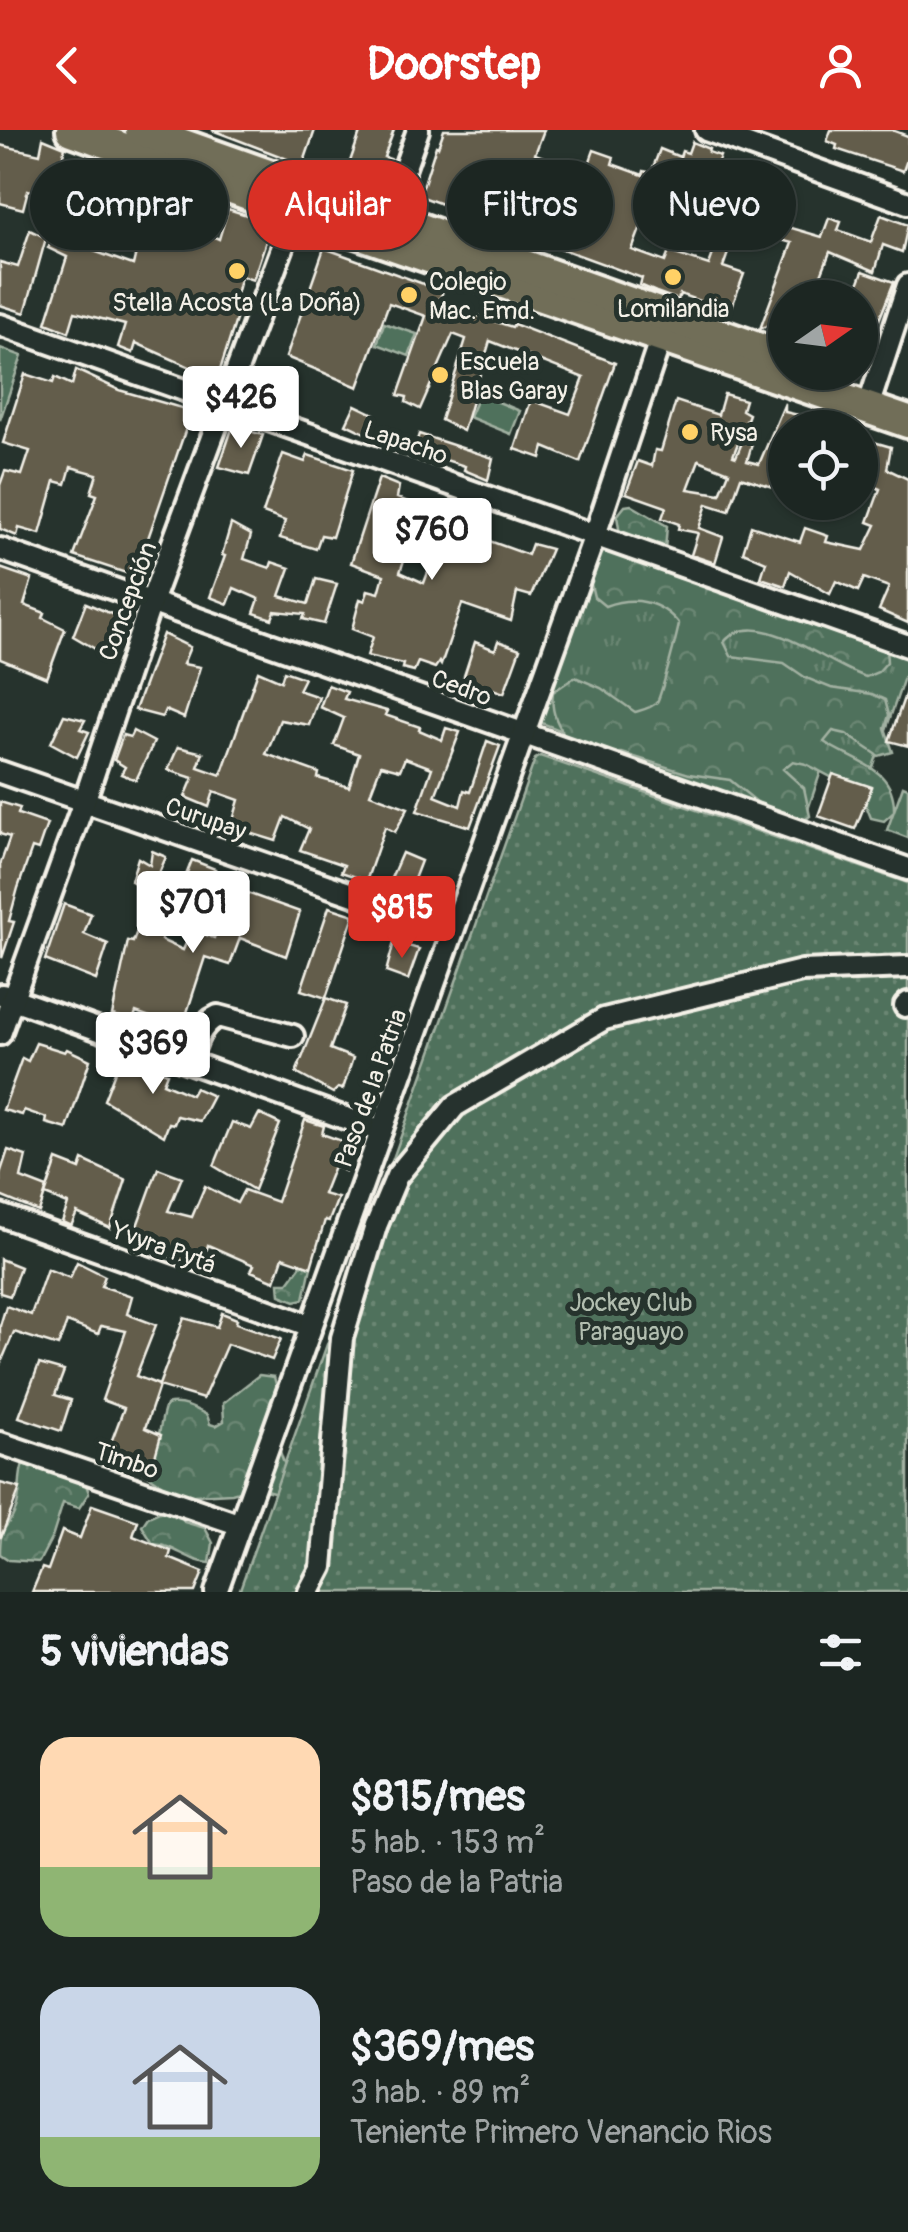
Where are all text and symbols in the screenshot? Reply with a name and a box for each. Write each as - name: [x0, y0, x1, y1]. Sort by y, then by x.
- text: Doorstep: [367, 37, 541, 93]
- icon: back: [40, 38, 95, 93]
- icon: person: [813, 38, 868, 93]
- chip: Comprar: [30, 160, 228, 250]
- chip: Alquilar: [248, 160, 427, 250]
- chip: Filtros: [447, 160, 613, 250]
- chip: Nuevo: [633, 160, 796, 250]
- marker: Stella Acosta (La Doña): [226, 260, 248, 282]
- marker: Lomilandia: [662, 266, 684, 288]
- place label: Colegio Mac. Emd.: [429, 267, 535, 327]
- north arrow: [768, 280, 878, 390]
- map controls: [768, 280, 878, 520]
- marker: Colegio Mac. Emd.: [398, 284, 420, 306]
- place label: Stella Acosta (La Doña): [112, 288, 362, 319]
- place label: Lomilandia: [617, 294, 729, 325]
- place label: Escuela Blas Garay: [460, 347, 568, 407]
- marker: Escuela Blas Garay: [429, 364, 451, 386]
- pin: $426: [182, 366, 300, 451]
- text: $426: [205, 378, 277, 418]
- button: locate: [768, 410, 878, 520]
- street label: Lapacho: [359, 415, 452, 472]
- place label: Rysa: [710, 418, 758, 449]
- marker: Rysa: [679, 421, 701, 443]
- pin: $760: [373, 498, 491, 583]
- text: $760: [395, 510, 469, 550]
- street label: Concepción: [93, 538, 164, 665]
- street label: Cedro: [427, 663, 496, 714]
- street label: Curupay: [161, 791, 250, 848]
- pin: $701: [134, 871, 252, 956]
- pin: $815: [343, 876, 461, 961]
- text: $701: [159, 883, 227, 923]
- text: $815: [370, 888, 434, 928]
- street label: Paso de la Patria: [328, 1005, 414, 1172]
- pin: $369: [94, 1012, 212, 1097]
- text: $369: [118, 1024, 188, 1064]
- street label: Yvyra Pytá: [106, 1215, 220, 1282]
- park label: Jockey Club Paraguayo: [569, 1288, 693, 1348]
- street label: Timbo: [90, 1436, 163, 1487]
- icon: filters: [813, 1625, 868, 1680]
- text: 5 viviendas: [40, 1626, 228, 1678]
- text: $815/mes: [350, 1771, 525, 1823]
- icon: home: [120, 1777, 240, 1897]
- text: 5 hab. · 153 m²: [350, 1823, 545, 1863]
- text: Paso de la Patria: [350, 1863, 563, 1903]
- text: $369/mes: [350, 2021, 534, 2073]
- icon: home: [120, 2027, 240, 2147]
- text: 3 hab. · 89 m²: [350, 2073, 531, 2113]
- text: Teniente Primero Venancio Rios: [350, 2113, 772, 2153]

